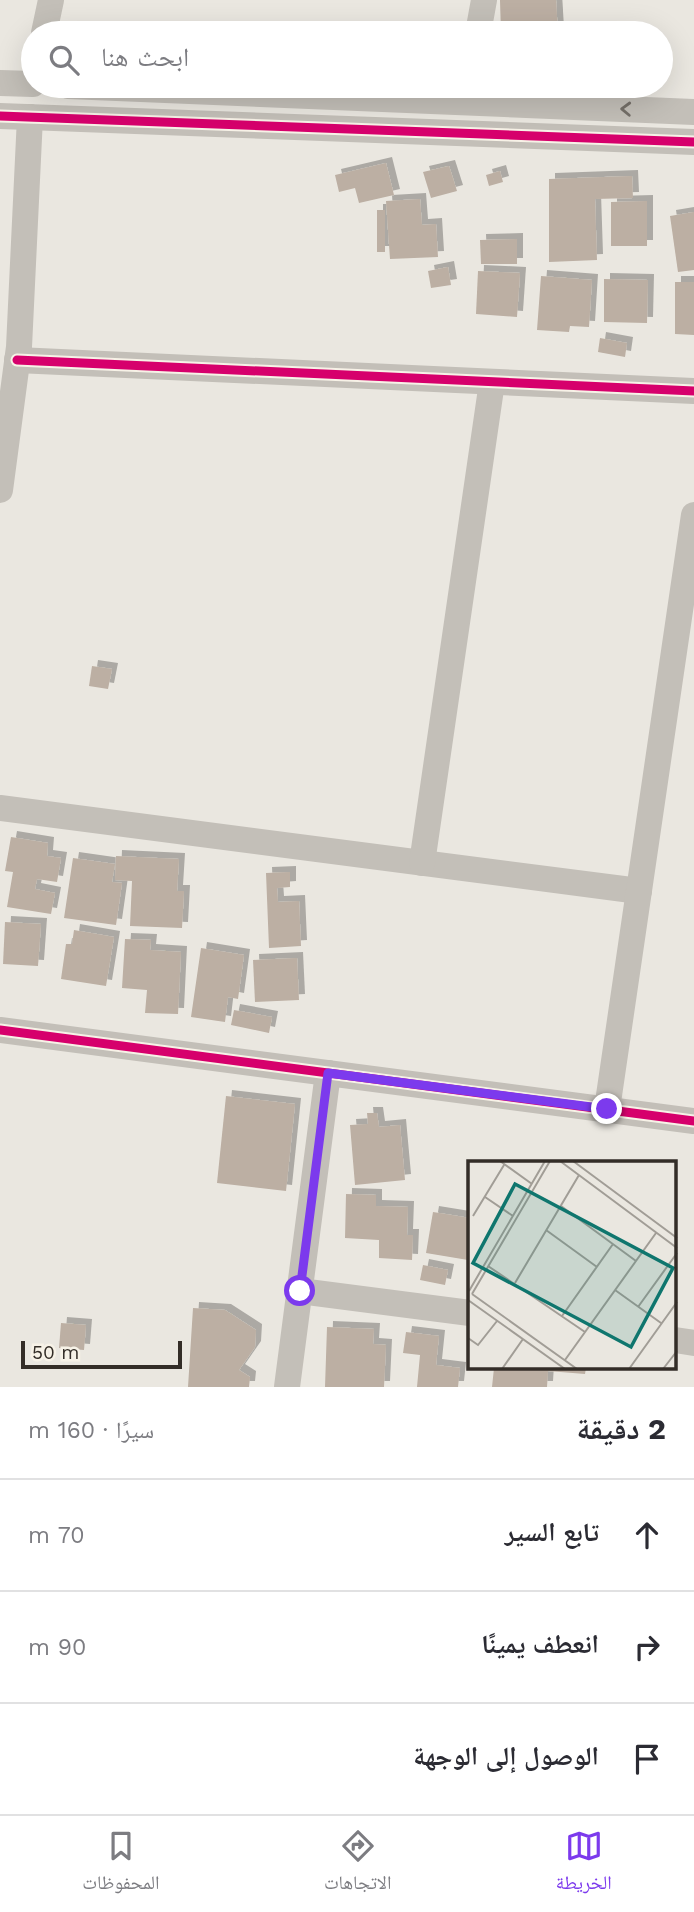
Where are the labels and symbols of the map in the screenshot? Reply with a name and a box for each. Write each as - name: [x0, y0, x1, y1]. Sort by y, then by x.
- one-way arrow: [620, 102, 631, 117]
- route end: [591, 1093, 622, 1124]
- inset map: [468, 1161, 676, 1370]
- route start: [284, 1275, 315, 1306]
- scale bar: [21, 1338, 182, 1370]

